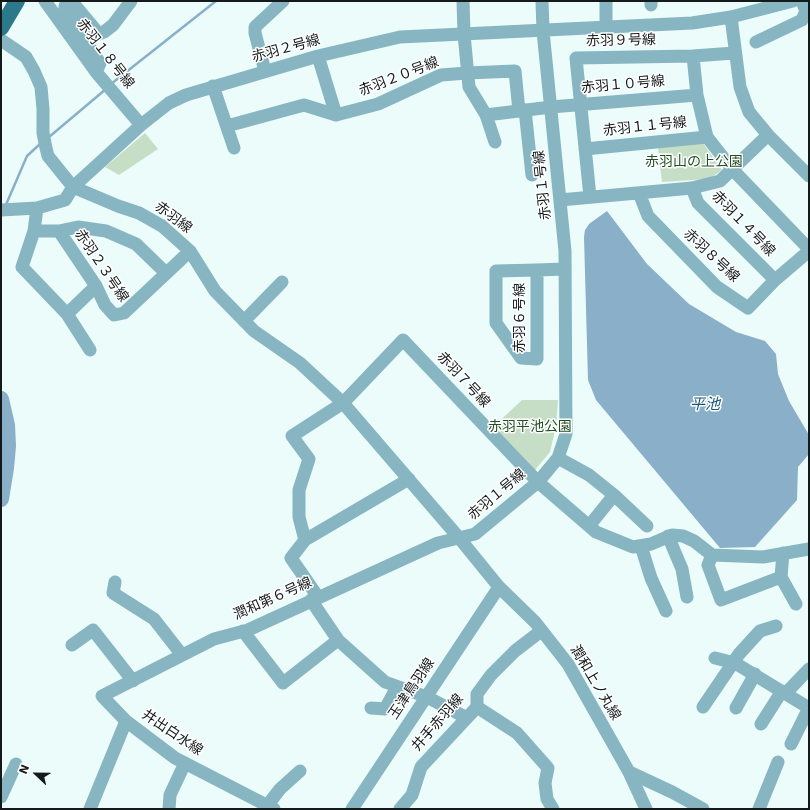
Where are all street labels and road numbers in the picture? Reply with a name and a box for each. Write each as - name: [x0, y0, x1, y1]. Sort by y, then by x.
- street label: 赤羽１８号線: [73, 16, 137, 92]
- street label: 赤羽２号線: [250, 32, 322, 66]
- street label: 赤羽９号線: [586, 32, 656, 50]
- street label: 赤羽２０号線: [357, 54, 441, 100]
- street label: 赤羽１０号線: [580, 73, 666, 97]
- street label: 赤羽１１号線: [602, 114, 688, 140]
- street label: 赤羽１号線: [531, 149, 555, 221]
- street label: 赤羽１４号線: [708, 188, 778, 260]
- street label: 赤羽線: [151, 199, 195, 237]
- street label: 赤羽２３号線: [71, 226, 131, 306]
- street label: 赤羽８号線: [680, 226, 742, 286]
- street label: 赤羽６号線: [512, 283, 528, 353]
- street label: 赤羽７号線: [433, 349, 493, 411]
- street label: 赤羽１号線: [465, 466, 529, 524]
- street label: 潤和第６号線: [231, 574, 315, 624]
- street label: 潤和上ノ丸線: [566, 643, 624, 723]
- street label: 玉津鳥羽線: [385, 655, 439, 723]
- street label: 井手赤羽線: [409, 691, 467, 755]
- street label: 井出白水線: [138, 706, 206, 760]

